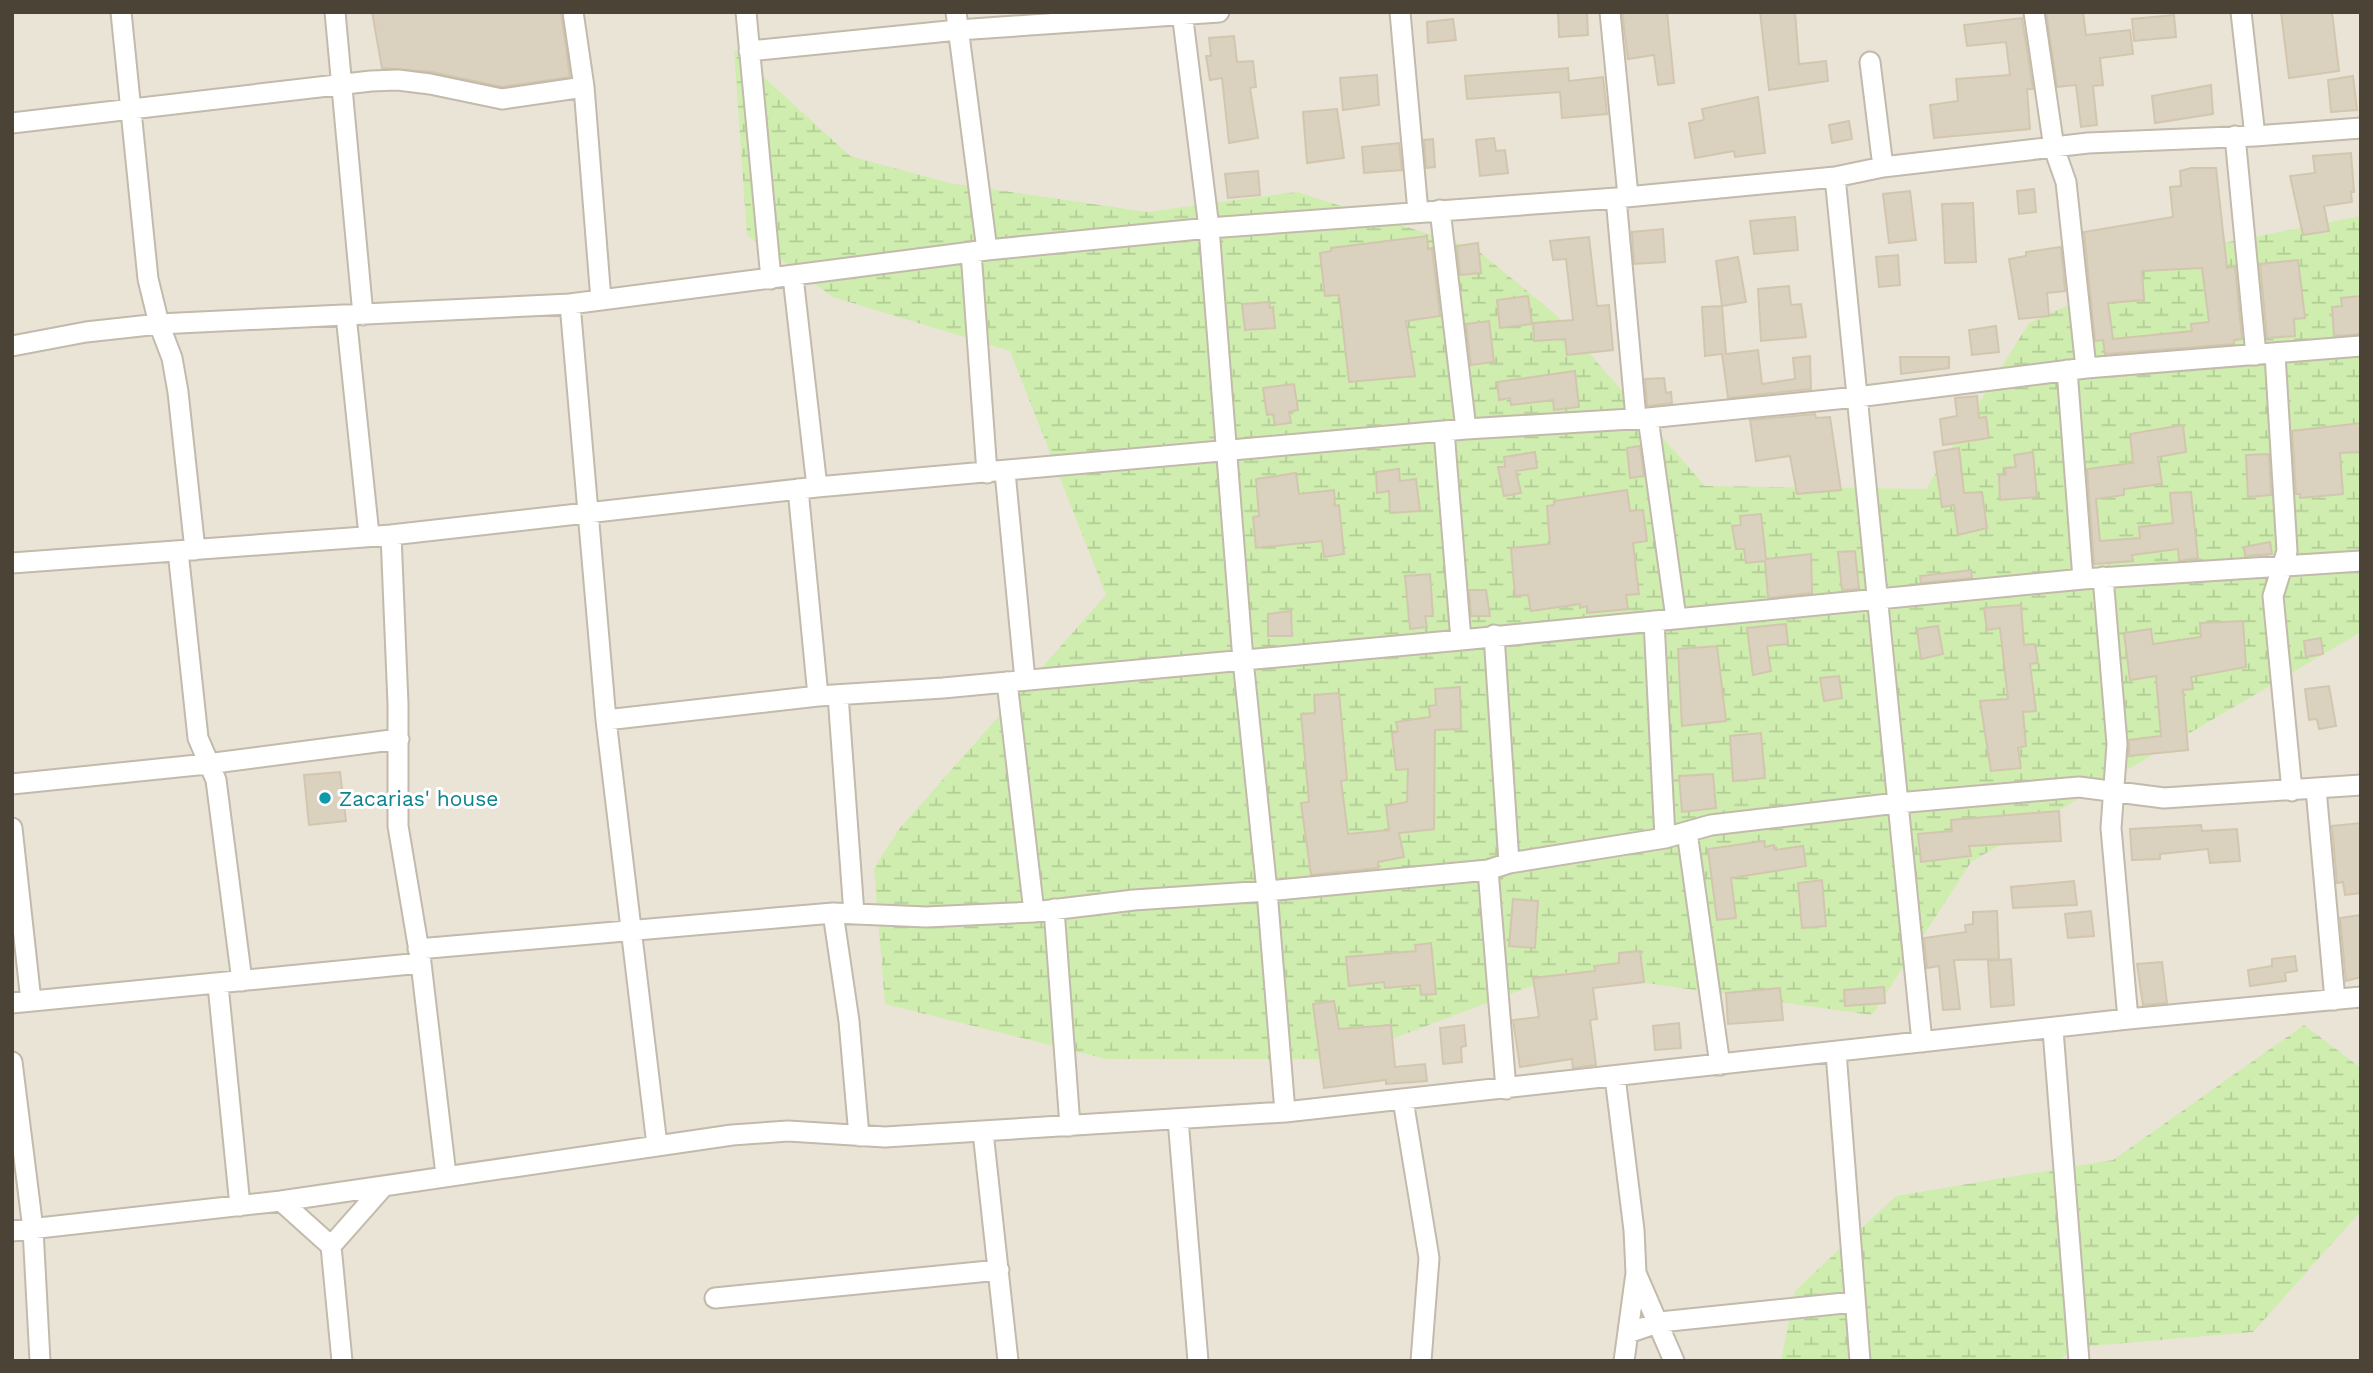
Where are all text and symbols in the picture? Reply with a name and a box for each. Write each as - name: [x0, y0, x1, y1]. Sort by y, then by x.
- place label: Zacarias' house: [339, 786, 498, 811]
- marker: Zacarias' house: [317, 790, 333, 806]

